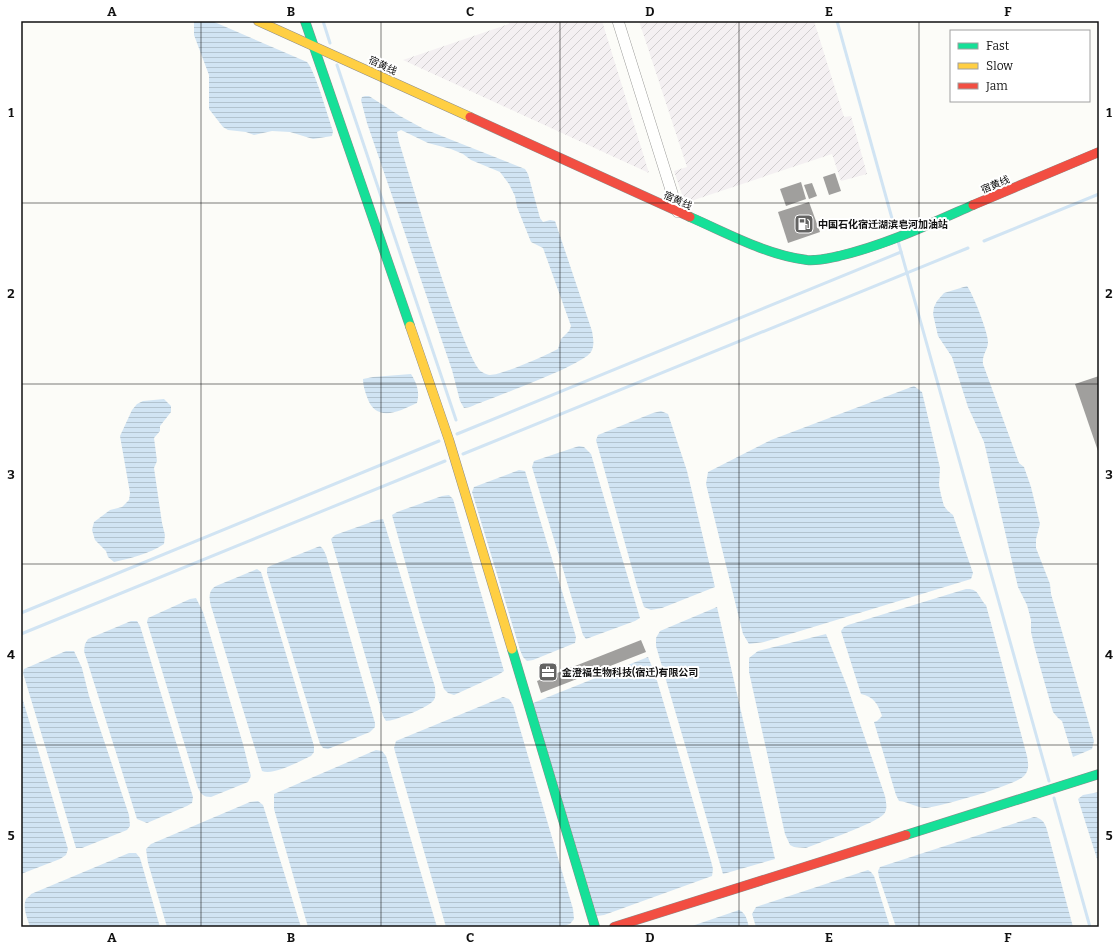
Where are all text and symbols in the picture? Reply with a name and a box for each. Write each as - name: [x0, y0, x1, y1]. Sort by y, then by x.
- text: A: [107, 4, 117, 19]
- text: B: [287, 4, 295, 19]
- text: C: [466, 4, 474, 19]
- text: D: [645, 4, 655, 19]
- text: E: [825, 4, 833, 19]
- text: F: [1004, 4, 1012, 19]
- legend: [950, 30, 1090, 102]
- text: Fast: [986, 39, 1010, 53]
- street label: 宿黄线: [366, 54, 399, 78]
- text: Slow: [986, 59, 1013, 73]
- text: Jam: [985, 79, 1008, 93]
- text: 1: [8, 105, 14, 120]
- text: 1: [1106, 105, 1112, 120]
- street label: 宿黄线: [979, 174, 1012, 196]
- street label: 宿黄线: [661, 189, 694, 212]
- fuel station icon: 中国石化宿迁湖滨皂河加油站: [793, 213, 815, 235]
- place label: 中国石化宿迁湖滨皂河加油站: [818, 218, 948, 231]
- text: 2: [7, 286, 15, 301]
- text: 2: [1105, 286, 1113, 301]
- text: 3: [7, 467, 15, 482]
- text: 3: [1105, 467, 1113, 482]
- text: 4: [7, 647, 15, 662]
- text: 4: [1105, 647, 1113, 662]
- office icon: 金澄福生物科技(宿迁)有限公司: [537, 661, 559, 683]
- place label: 金澄福生物科技(宿迁)有限公司: [561, 666, 698, 679]
- text: 5: [7, 828, 15, 843]
- text: 5: [1105, 828, 1113, 843]
- text: A: [107, 930, 117, 945]
- text: B: [287, 930, 295, 945]
- text: C: [466, 930, 474, 945]
- text: D: [645, 930, 655, 945]
- text: E: [825, 930, 833, 945]
- text: F: [1004, 930, 1012, 945]

